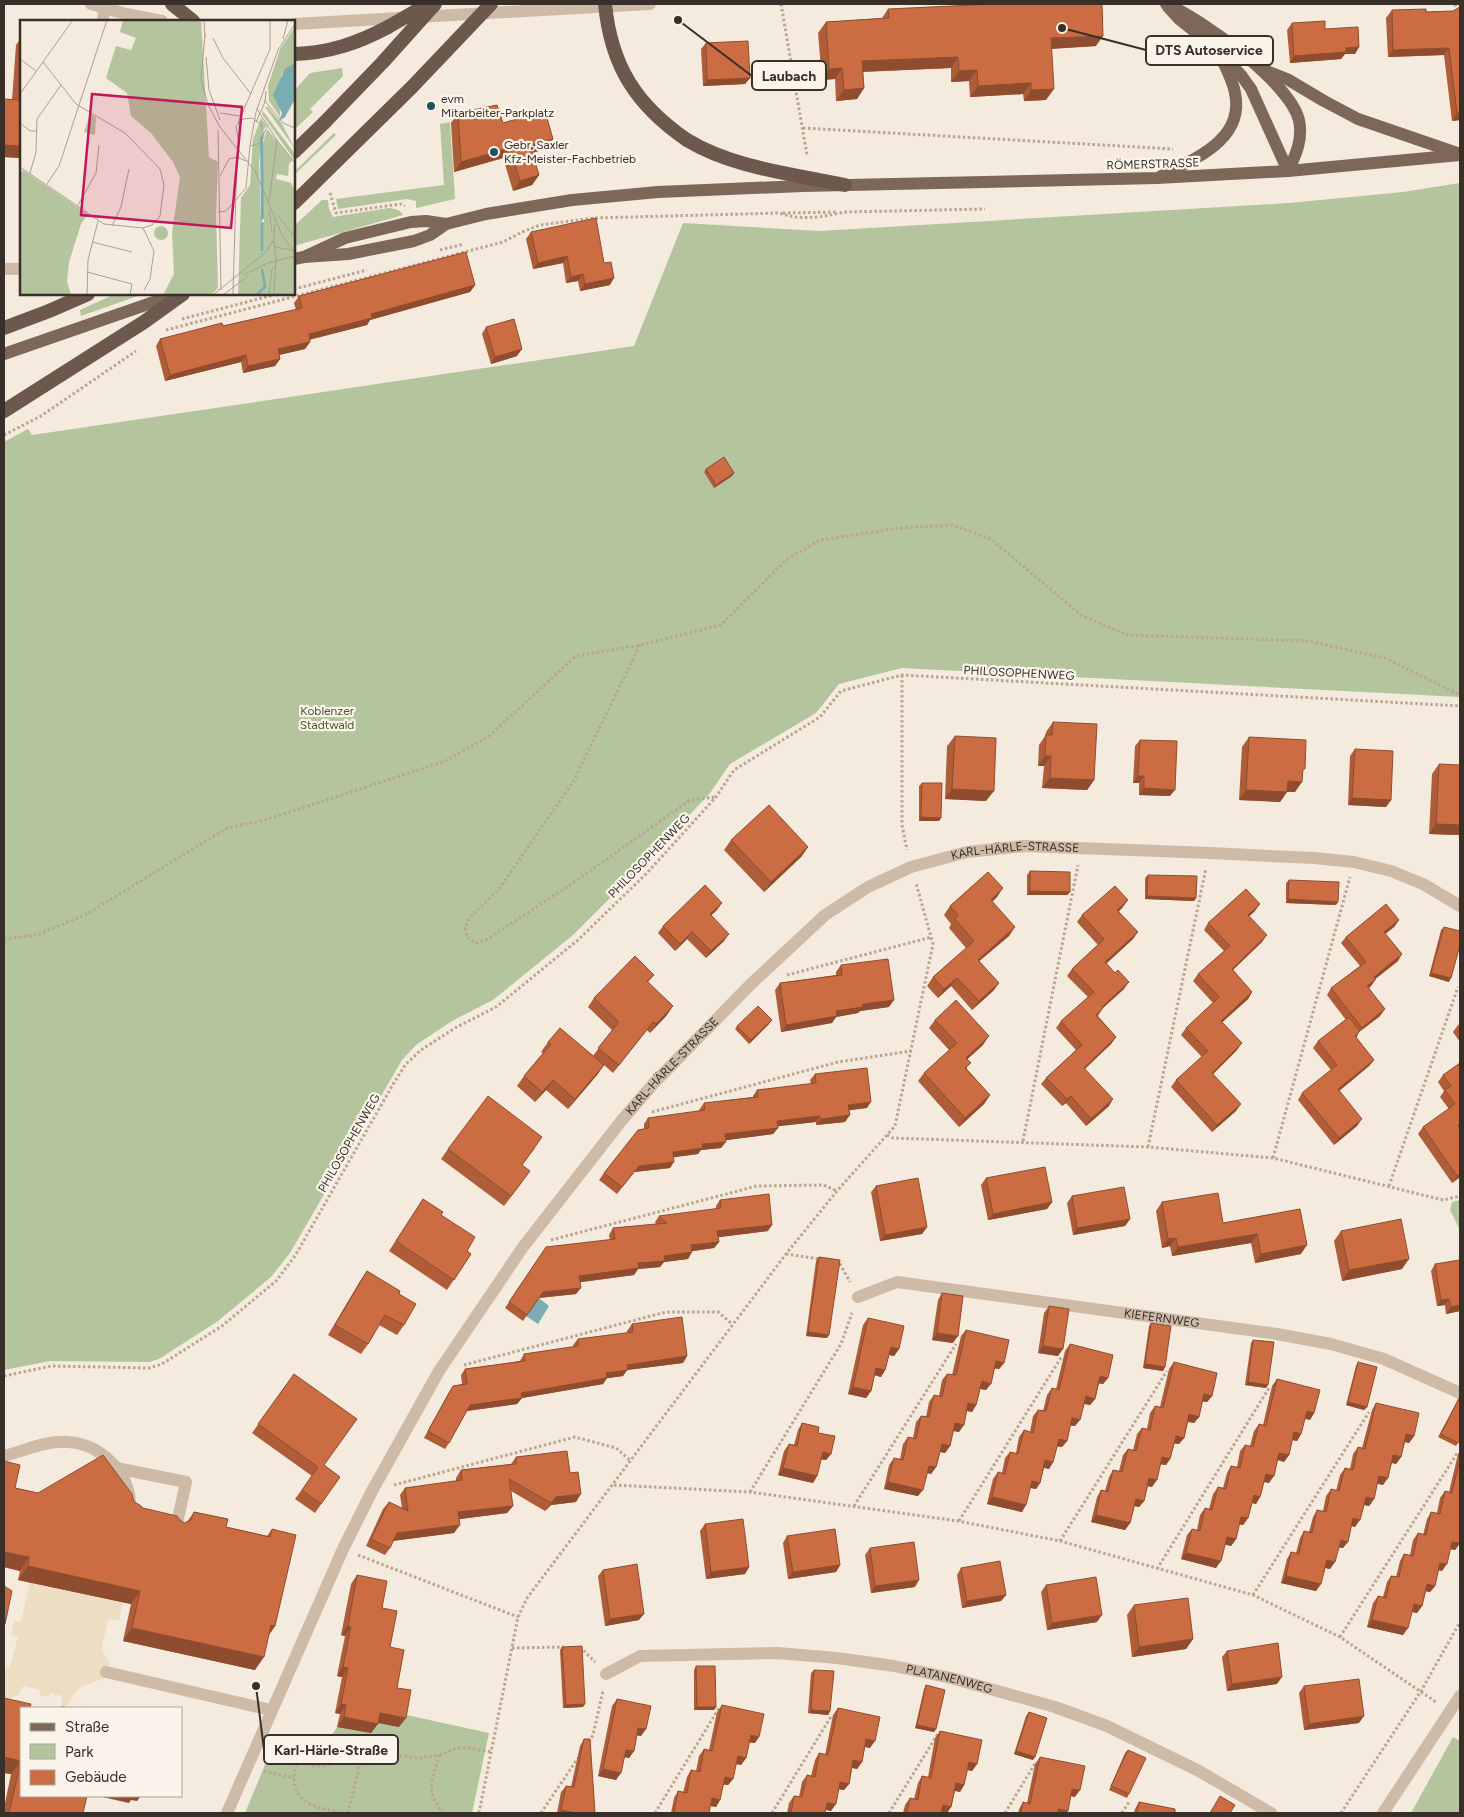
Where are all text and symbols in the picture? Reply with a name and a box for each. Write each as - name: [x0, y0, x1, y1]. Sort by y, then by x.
- inset map: [20, 20, 295, 295]
- callout: DTS Autoservice: [1146, 36, 1273, 65]
- text: DTS Autoservice: [1155, 42, 1263, 59]
- callout: Laubach: [752, 61, 826, 90]
- text: Laubach: [762, 68, 816, 85]
- place label: evm Mitarbeiter-Parkplatz: [441, 92, 554, 120]
- marker: evm Mitarbeiter-Parkplatz: [425, 100, 437, 112]
- place label: Gebr. Saxler Kfz-Meister-Fachbetrieb: [504, 138, 636, 166]
- marker: Gebr. Saxler Kfz-Meister-Fachbetrieb: [488, 146, 500, 158]
- street label: RÖMERSTRASSE: [1106, 155, 1200, 173]
- street label: PHILOSOPHENWEG: [963, 663, 1075, 683]
- park label: Koblenzer Stadtwald: [300, 704, 354, 732]
- street label: PHILOSOPHENWEG: [605, 811, 693, 901]
- street label: KARL-HÄRLE-STRASSE: [949, 839, 1079, 863]
- street label: KARL-HÄRLE-STRASSE: [623, 1015, 721, 1118]
- street label: PHILOSOPHENWEG: [315, 1091, 383, 1195]
- street label: KIEFERNWEG: [1123, 1306, 1200, 1330]
- street label: PLATANENWEG: [905, 1662, 994, 1696]
- legend: [20, 1707, 182, 1797]
- text: Straße: [65, 1718, 109, 1736]
- callout: Karl-Härle-Straße: [264, 1735, 398, 1764]
- text: Karl-Härle-Straße: [274, 1742, 388, 1759]
- text: Park: [65, 1743, 94, 1761]
- text: Gebäude: [65, 1768, 126, 1786]

